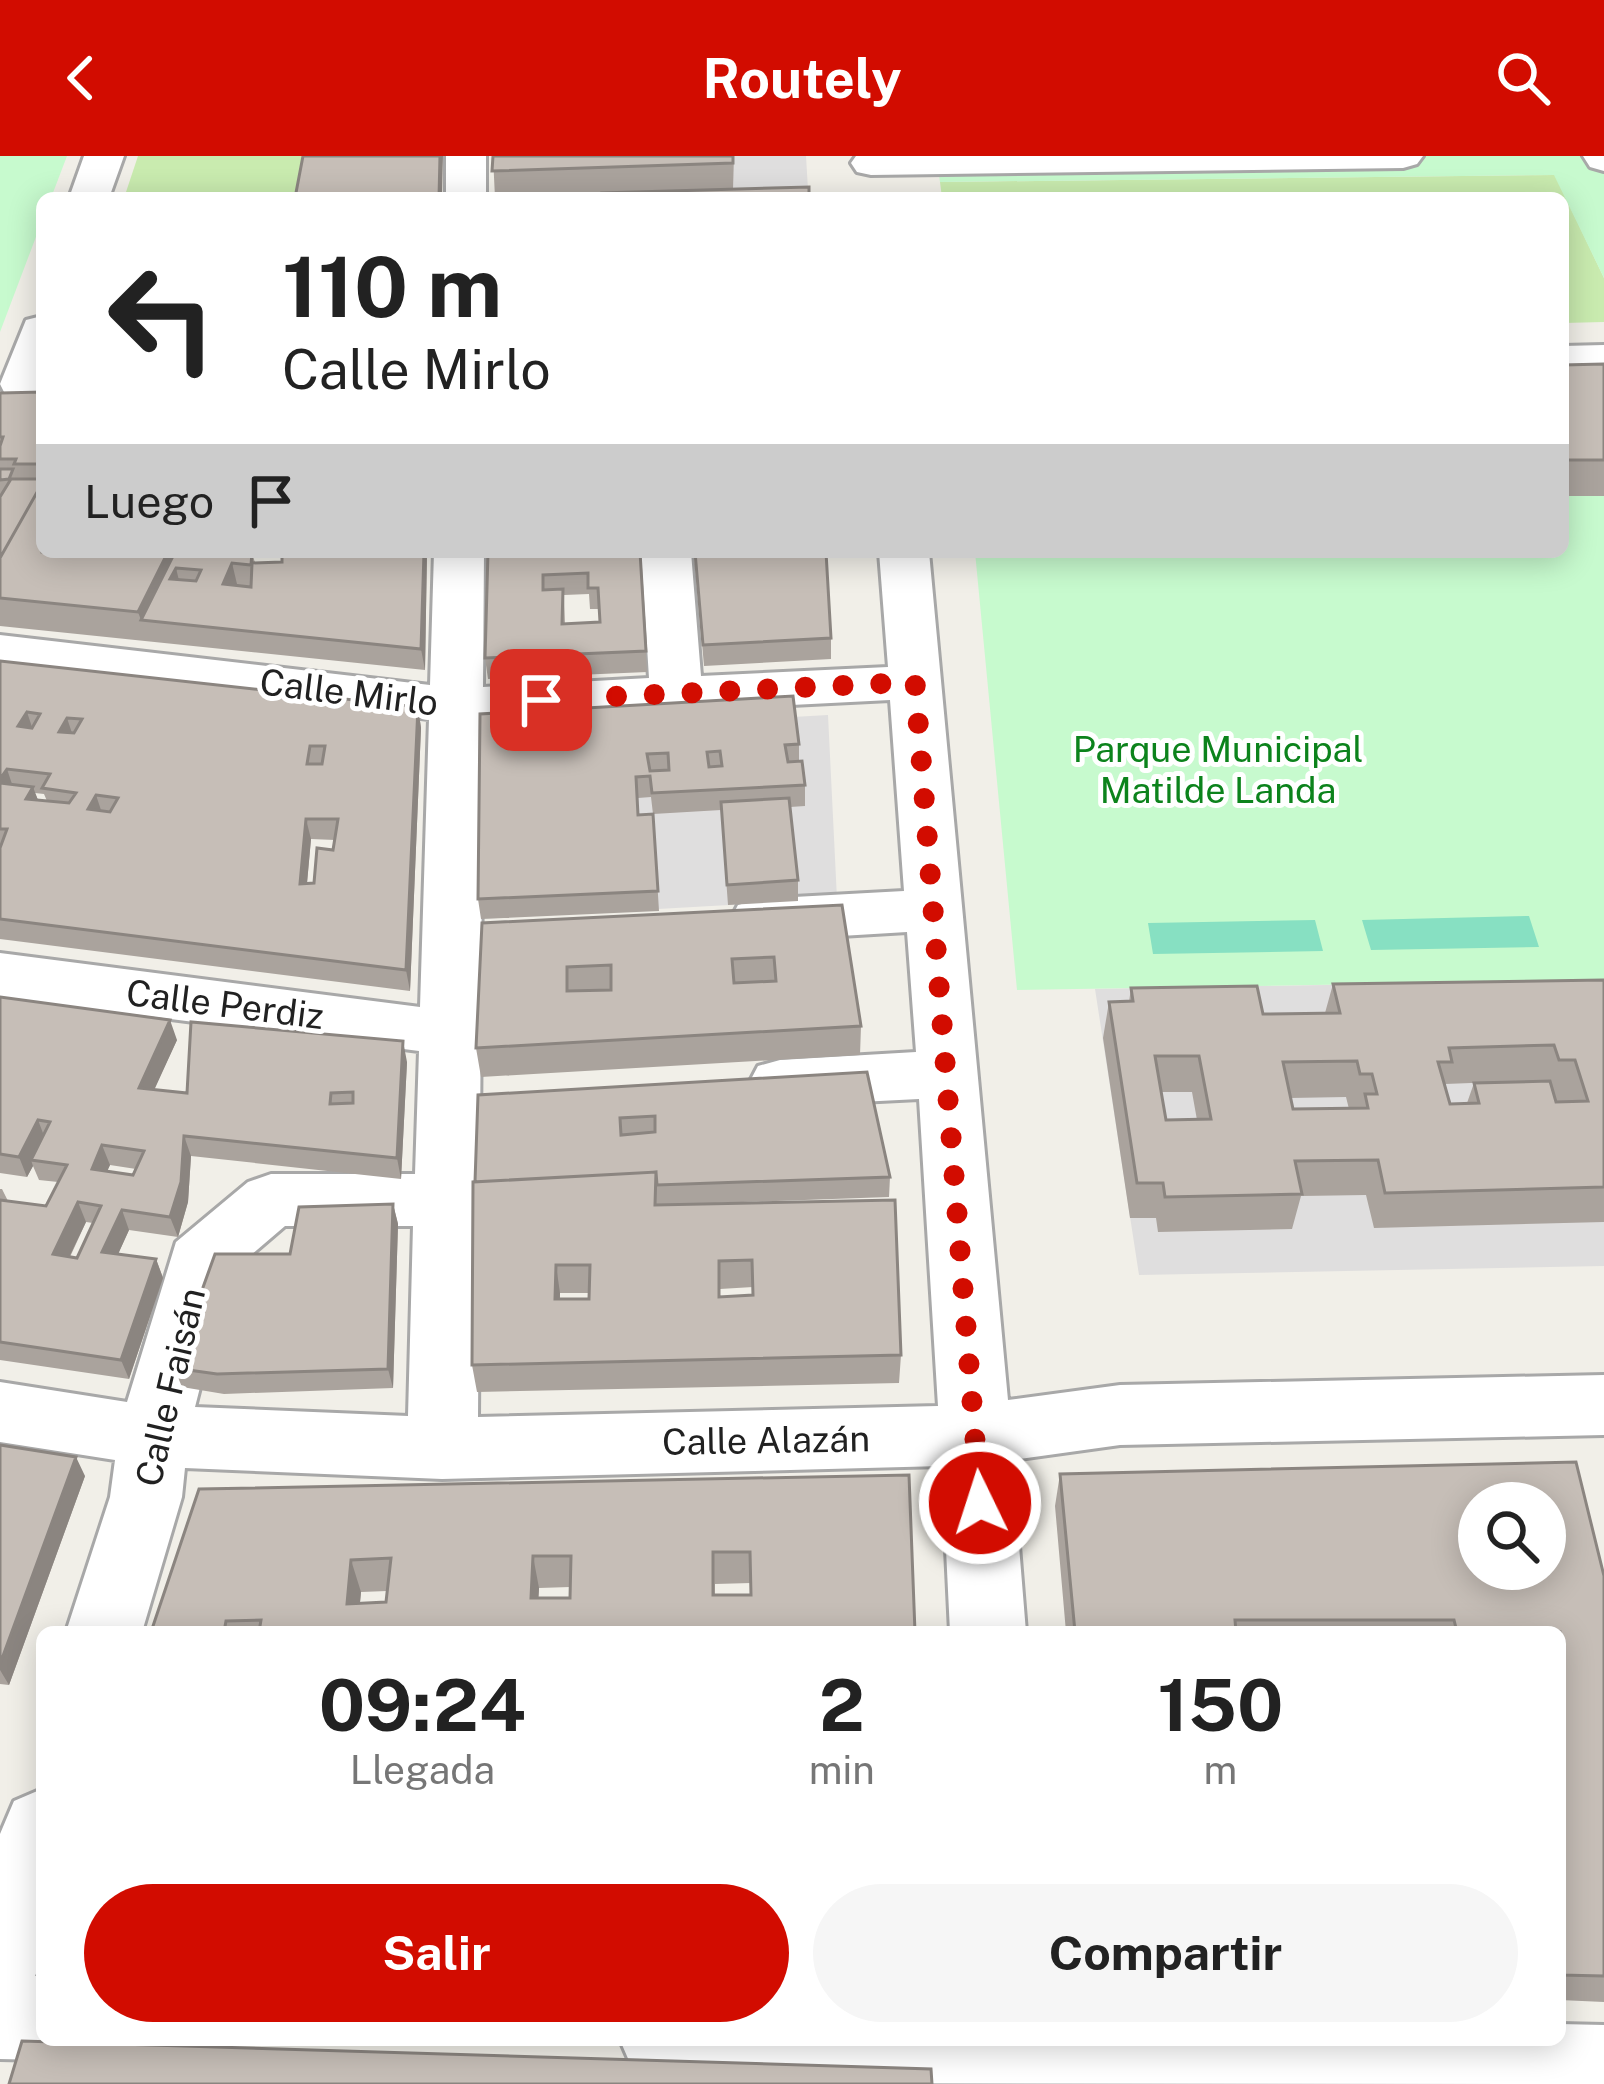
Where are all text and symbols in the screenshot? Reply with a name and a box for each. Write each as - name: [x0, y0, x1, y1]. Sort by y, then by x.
- icon: back: [48, 45, 114, 111]
- icon: search: [1490, 45, 1556, 111]
- text: Routely: [702, 47, 902, 110]
- text: 110 m: [282, 237, 502, 336]
- icon: left: [84, 240, 240, 396]
- text: Calle Mirlo: [282, 338, 551, 401]
- icon: arrive: [238, 468, 304, 534]
- text: Luego: [84, 475, 214, 528]
- pin: [490, 649, 592, 751]
- street label: Calle Mirlo: [258, 660, 440, 724]
- icon: arrive: [508, 667, 574, 733]
- park label: Parque Municipal Matilde Landa: [1073, 728, 1363, 811]
- street label: Calle Perdiz: [124, 971, 326, 1037]
- street label: Calle Faisán: [127, 1284, 213, 1490]
- street label: Calle Alazán: [662, 1417, 870, 1463]
- position arrow: [917, 1440, 1043, 1566]
- map controls: [1458, 1482, 1566, 1590]
- button: search: [1458, 1482, 1566, 1590]
- text: 09:24: [319, 1663, 526, 1747]
- text: 2: [819, 1663, 865, 1747]
- text: 150: [1158, 1663, 1283, 1747]
- text: Llegada: [350, 1747, 495, 1793]
- text: min: [809, 1747, 875, 1793]
- text: m: [1204, 1747, 1237, 1793]
- button: Salir: [84, 1884, 789, 2022]
- button: Compartir: [813, 1884, 1518, 2022]

